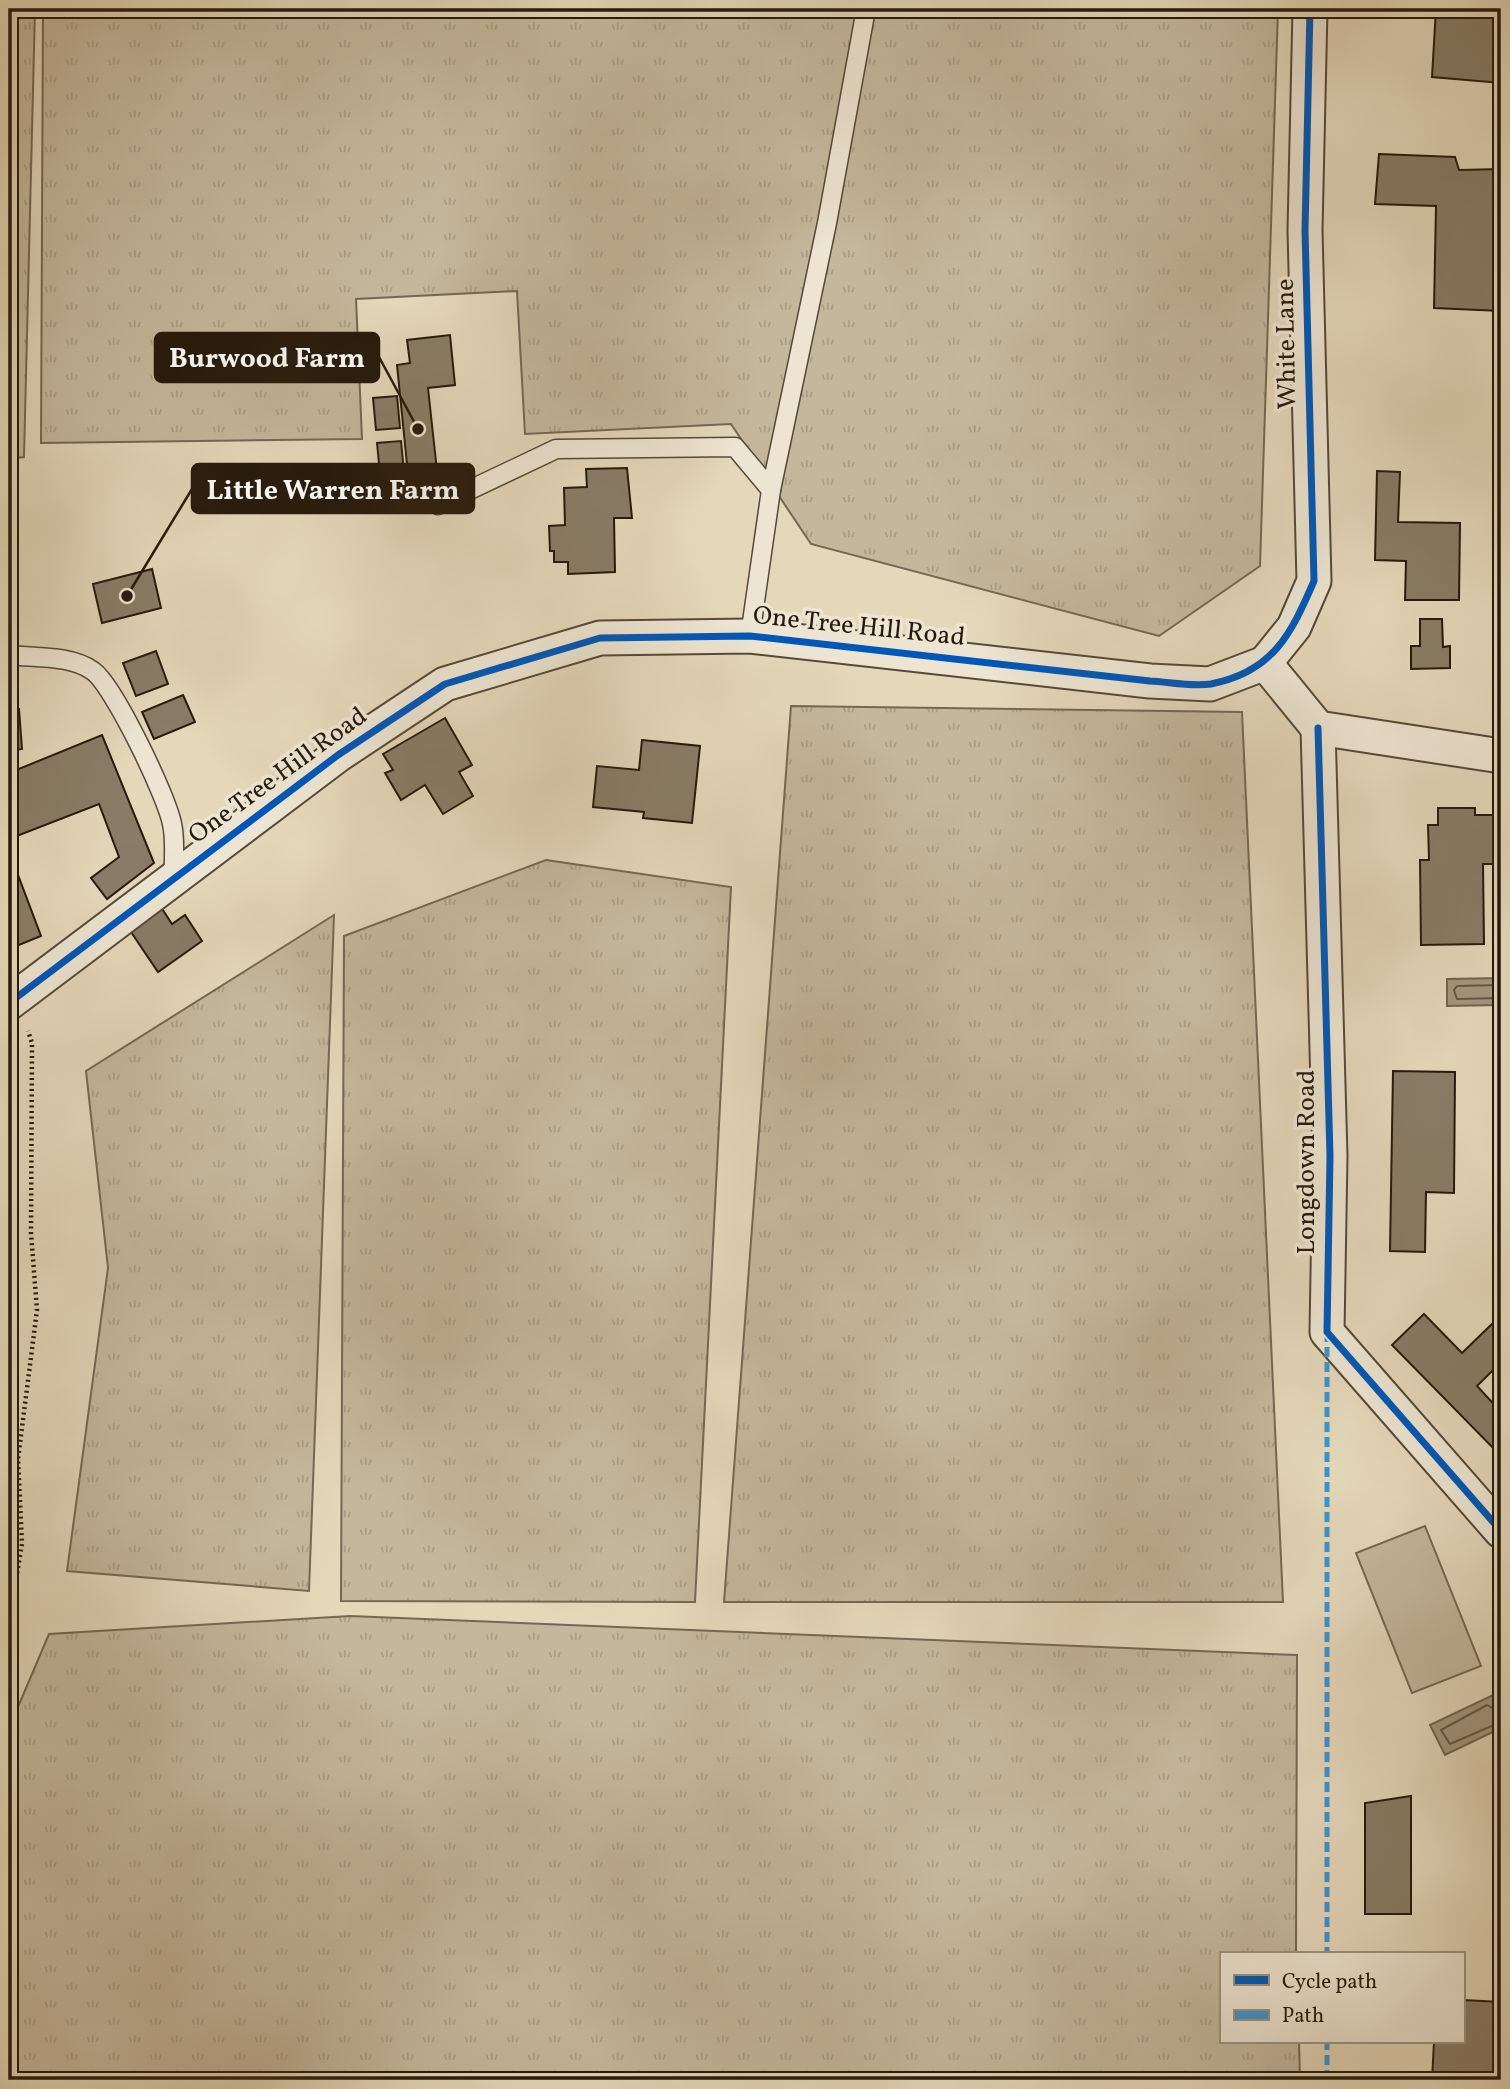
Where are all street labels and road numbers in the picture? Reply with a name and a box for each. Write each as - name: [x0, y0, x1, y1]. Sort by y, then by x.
- street label: White Lane: [1268, 278, 1306, 410]
- street label: One Tree Hill Road: [751, 598, 967, 656]
- street label: One Tree Hill Road: [181, 699, 375, 853]
- street label: Longdown Road: [1289, 1070, 1325, 1255]

